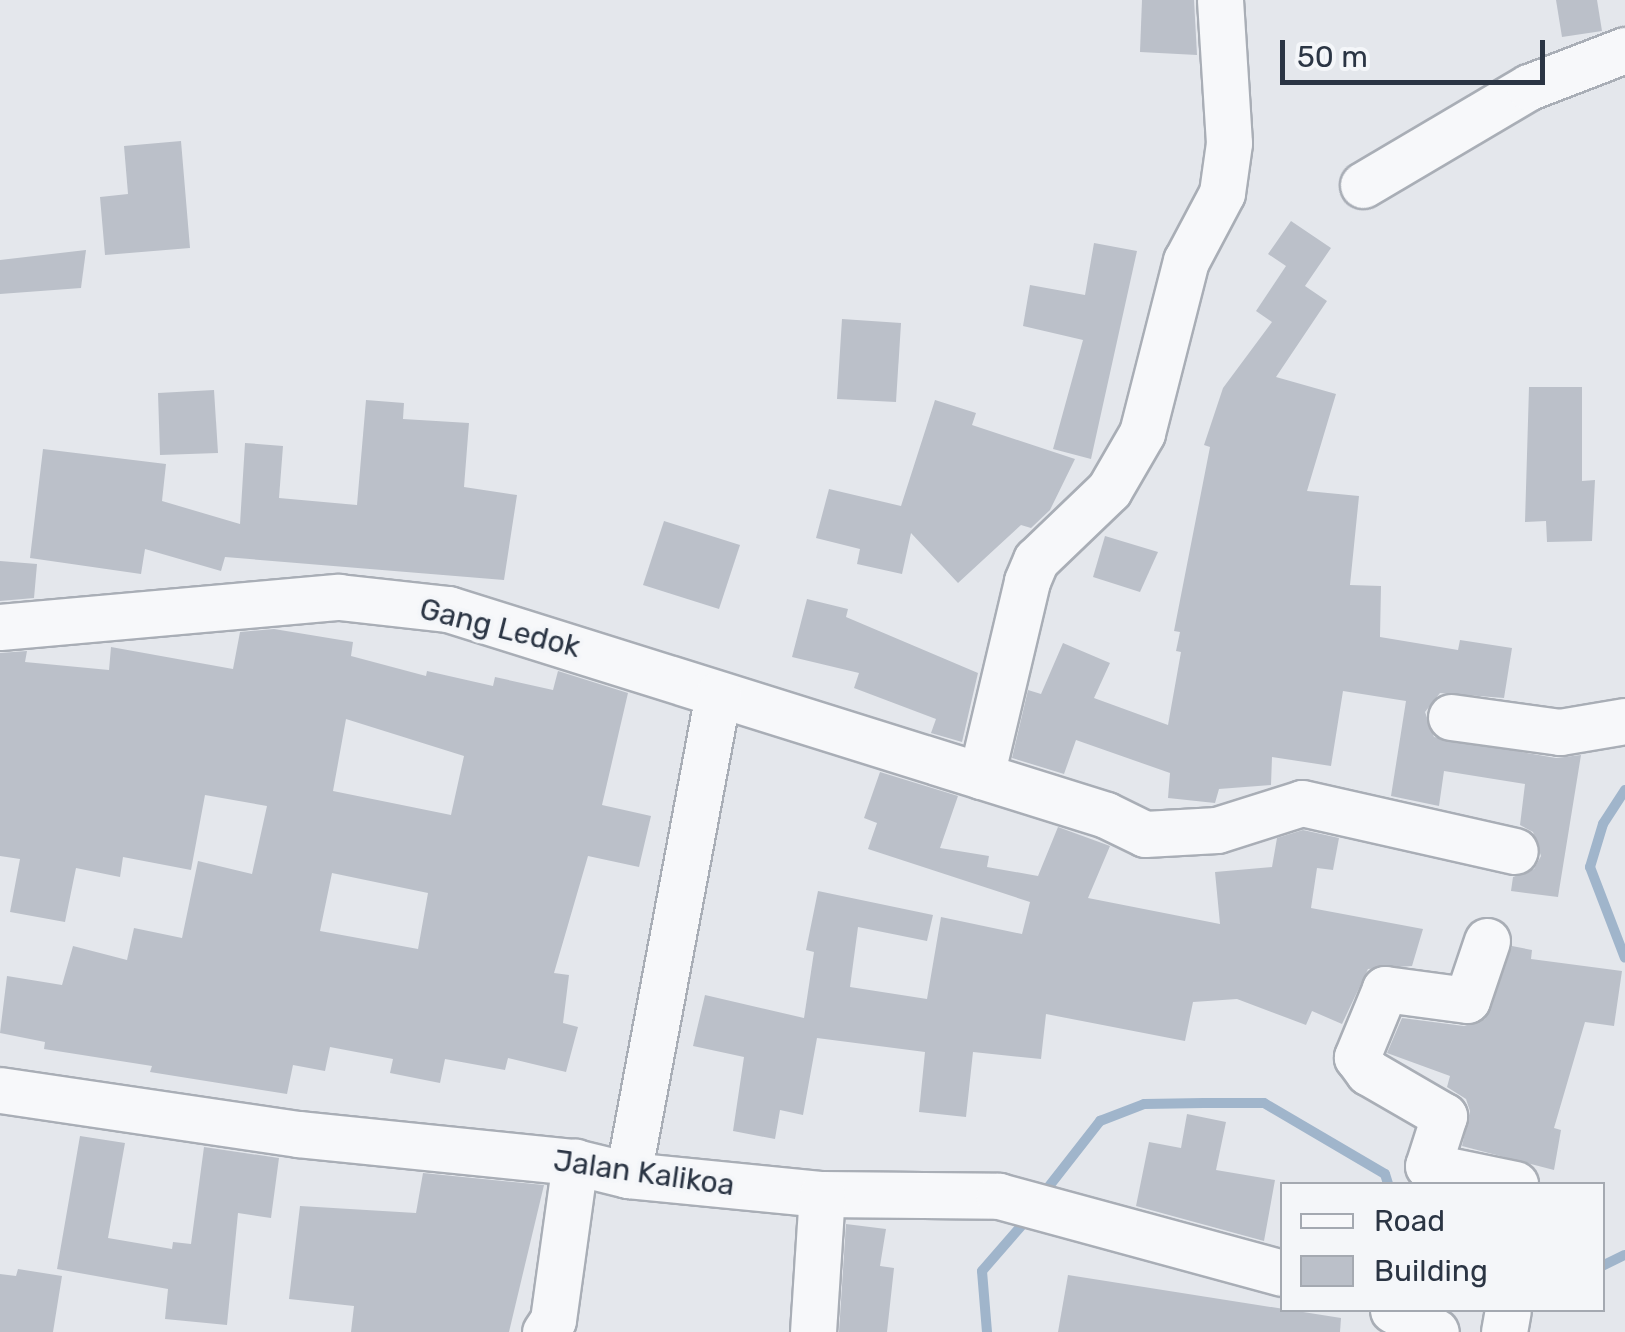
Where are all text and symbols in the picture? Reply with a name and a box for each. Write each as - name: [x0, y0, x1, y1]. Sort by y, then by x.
- scale bar: [1285, 20, 1550, 82]
- text: 50 m: [1297, 39, 1368, 75]
- street label: Gang Ledok: [416, 591, 584, 665]
- street label: Jalan Kalikoa: [551, 1142, 737, 1204]
- legend: [1280, 1182, 1605, 1312]
- text: Road: [1374, 1203, 1445, 1239]
- text: Building: [1374, 1253, 1488, 1289]

